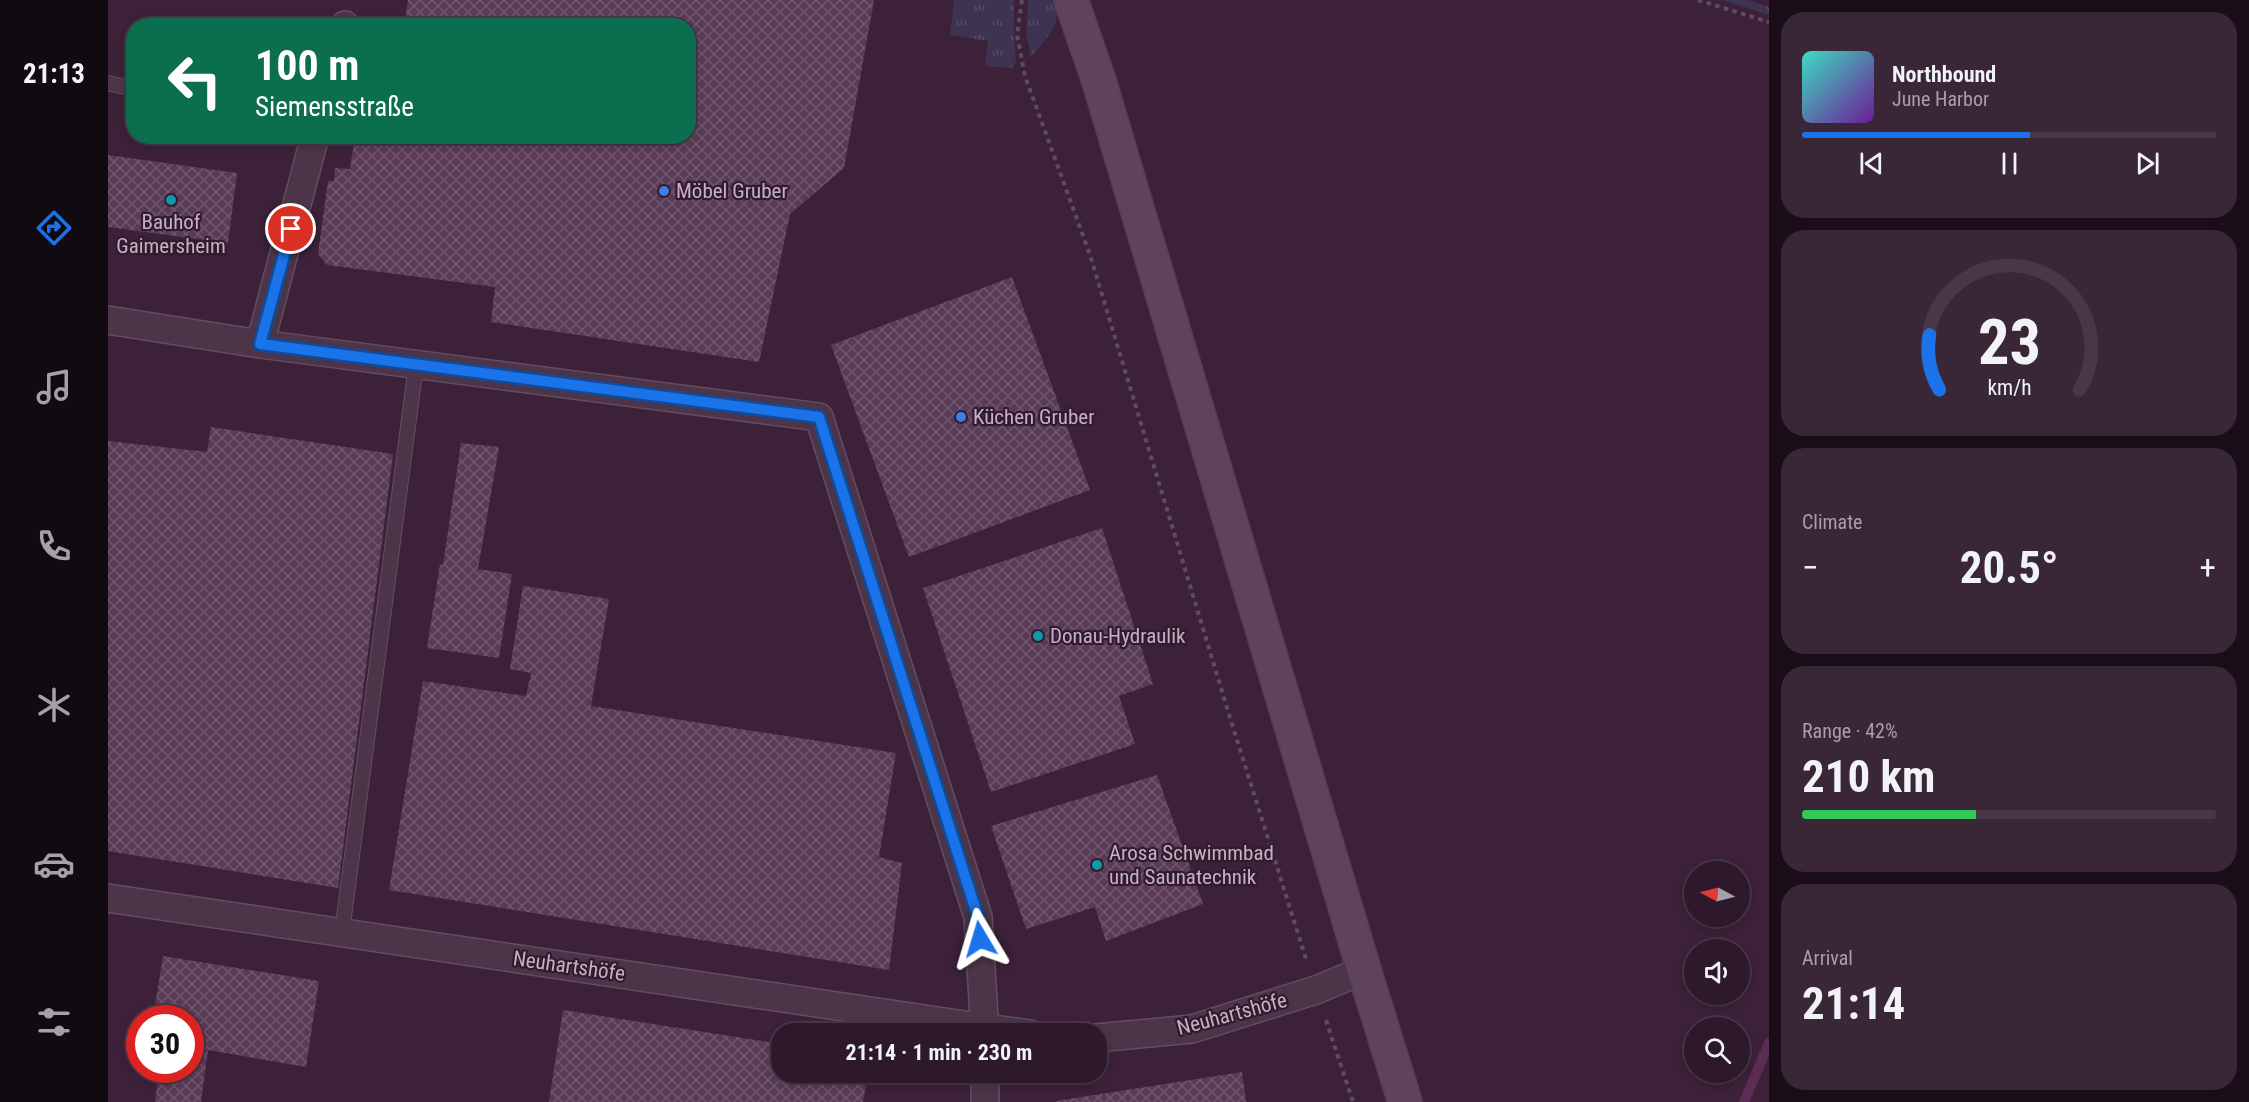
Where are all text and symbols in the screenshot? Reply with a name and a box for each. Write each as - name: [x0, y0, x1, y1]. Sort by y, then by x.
- text: 100 m: [255, 41, 360, 90]
- icon: left: [156, 42, 234, 120]
- text: 21:13: [23, 58, 85, 90]
- text: Northbound: [1892, 62, 1996, 87]
- text: June Harbor: [1892, 87, 1989, 111]
- text: Siemensstraße: [255, 91, 414, 123]
- icon: previous: [1855, 147, 1888, 180]
- icon: pause: [1993, 147, 2026, 180]
- icon: next: [2131, 147, 2164, 180]
- place label: Möbel Gruber: [676, 179, 788, 203]
- marker: Möbel Gruber: [657, 184, 671, 198]
- marker: Bauhof Gaimersheim: [164, 193, 178, 207]
- pin: [265, 203, 316, 254]
- icon: directions: [33, 207, 75, 249]
- place label: Bauhof Gaimersheim: [116, 210, 226, 258]
- icon: arrive: [274, 212, 307, 245]
- text: 23: [1977, 306, 2041, 379]
- icon: music: [33, 366, 75, 408]
- text: km/h: [1987, 375, 2031, 400]
- place label: Küchen Gruber: [973, 405, 1095, 429]
- marker: Küchen Gruber: [954, 410, 968, 424]
- text: Climate: [1802, 510, 1862, 534]
- icon: phone: [33, 525, 75, 567]
- text: 20.5°: [1960, 541, 2058, 594]
- text: −: [1802, 548, 1819, 587]
- text: +: [2200, 548, 2216, 587]
- place label: Donau-Hydraulik: [1050, 624, 1186, 648]
- marker: Donau-Hydraulik: [1031, 629, 1045, 643]
- icon: climate: [33, 684, 75, 726]
- text: Range · 42%: [1802, 719, 1898, 743]
- text: 210 km: [1802, 750, 1935, 803]
- place label: Arosa Schwimmbad und Saunatechnik: [1109, 841, 1274, 889]
- icon: car: [33, 843, 75, 885]
- marker: Arosa Schwimmbad und Saunatechnik: [1090, 858, 1104, 872]
- north arrow: [1684, 861, 1750, 927]
- map controls: [1684, 861, 1750, 1083]
- position arrow: [948, 907, 1012, 971]
- button: sound: [1684, 939, 1750, 1005]
- street label: Neuhartshöfe: [511, 946, 627, 986]
- text: Arrival: [1802, 946, 1853, 970]
- text: 21:14: [1802, 977, 1905, 1030]
- street label: Neuhartshöfe: [1174, 988, 1290, 1040]
- icon: filters: [33, 1001, 75, 1043]
- speed limit sign: 30: [126, 1005, 204, 1083]
- button: search: [1684, 1017, 1750, 1083]
- text: 21:14 · 1 min · 230 m: [846, 1040, 1032, 1065]

